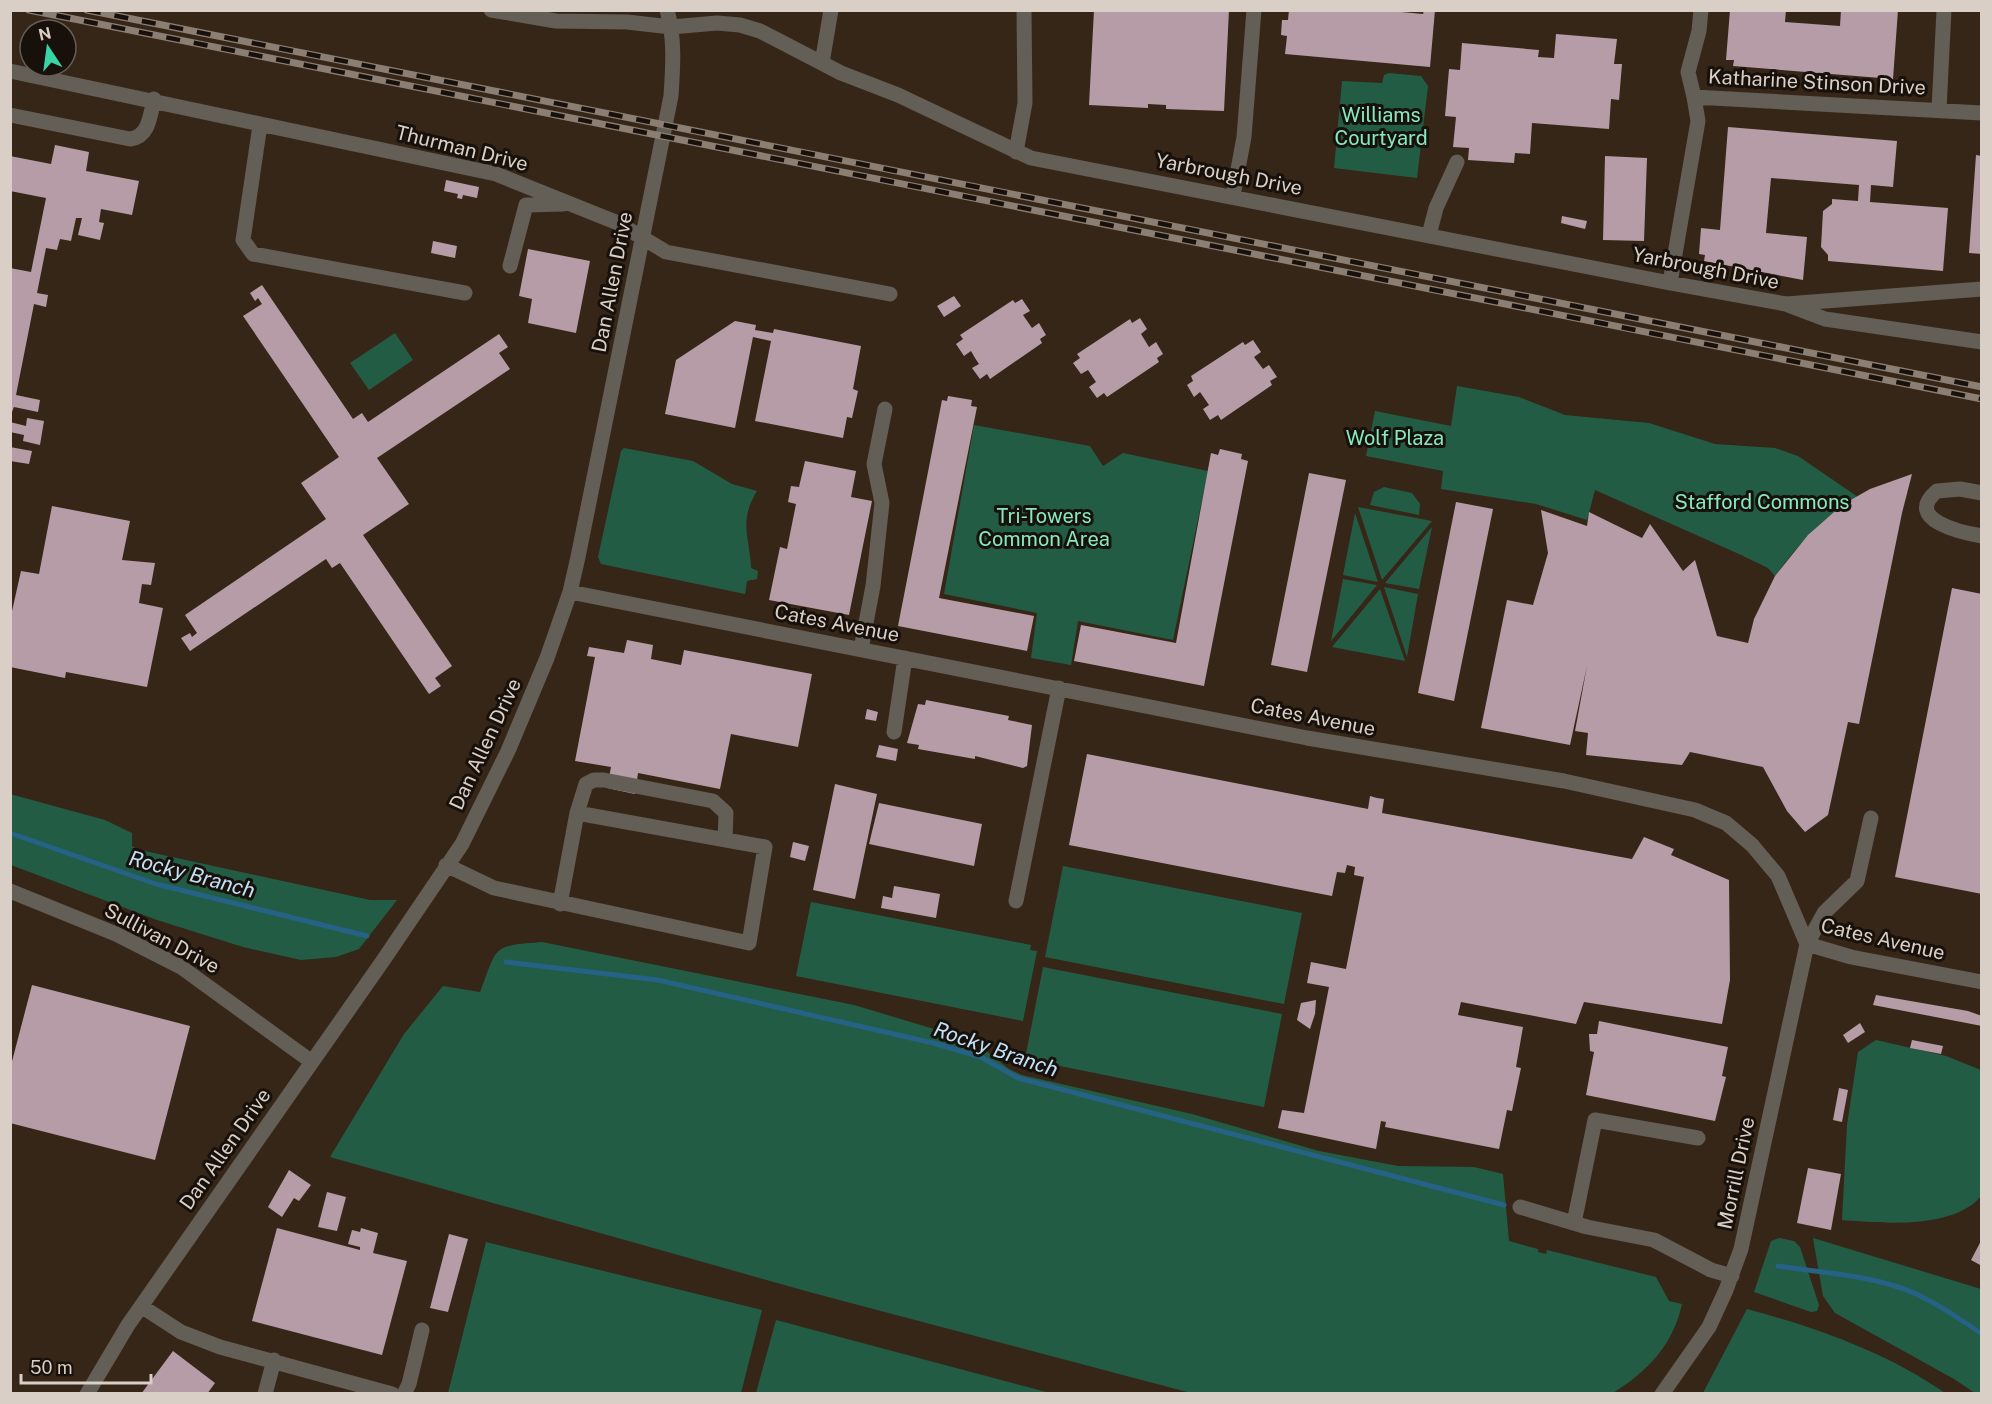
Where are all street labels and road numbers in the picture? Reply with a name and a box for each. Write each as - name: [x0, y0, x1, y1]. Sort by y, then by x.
- street label: Katharine Stinson Drive: [1708, 64, 1926, 100]
- street label: Thurman Drive: [393, 120, 531, 176]
- street label: Yarbrough Drive: [1154, 148, 1304, 200]
- street label: Dan Allen Drive: [587, 210, 637, 354]
- street label: Yarbrough Drive: [1631, 242, 1781, 294]
- street label: Cates Avenue: [773, 599, 901, 647]
- street label: Dan Allen Drive: [444, 674, 526, 814]
- street label: Cates Avenue: [1249, 693, 1377, 741]
- street label: Sullivan Drive: [100, 898, 224, 978]
- street label: Cates Avenue: [1819, 913, 1947, 965]
- street label: Dan Allen Drive: [174, 1084, 276, 1214]
- street label: Morrill Drive: [1712, 1115, 1760, 1231]

